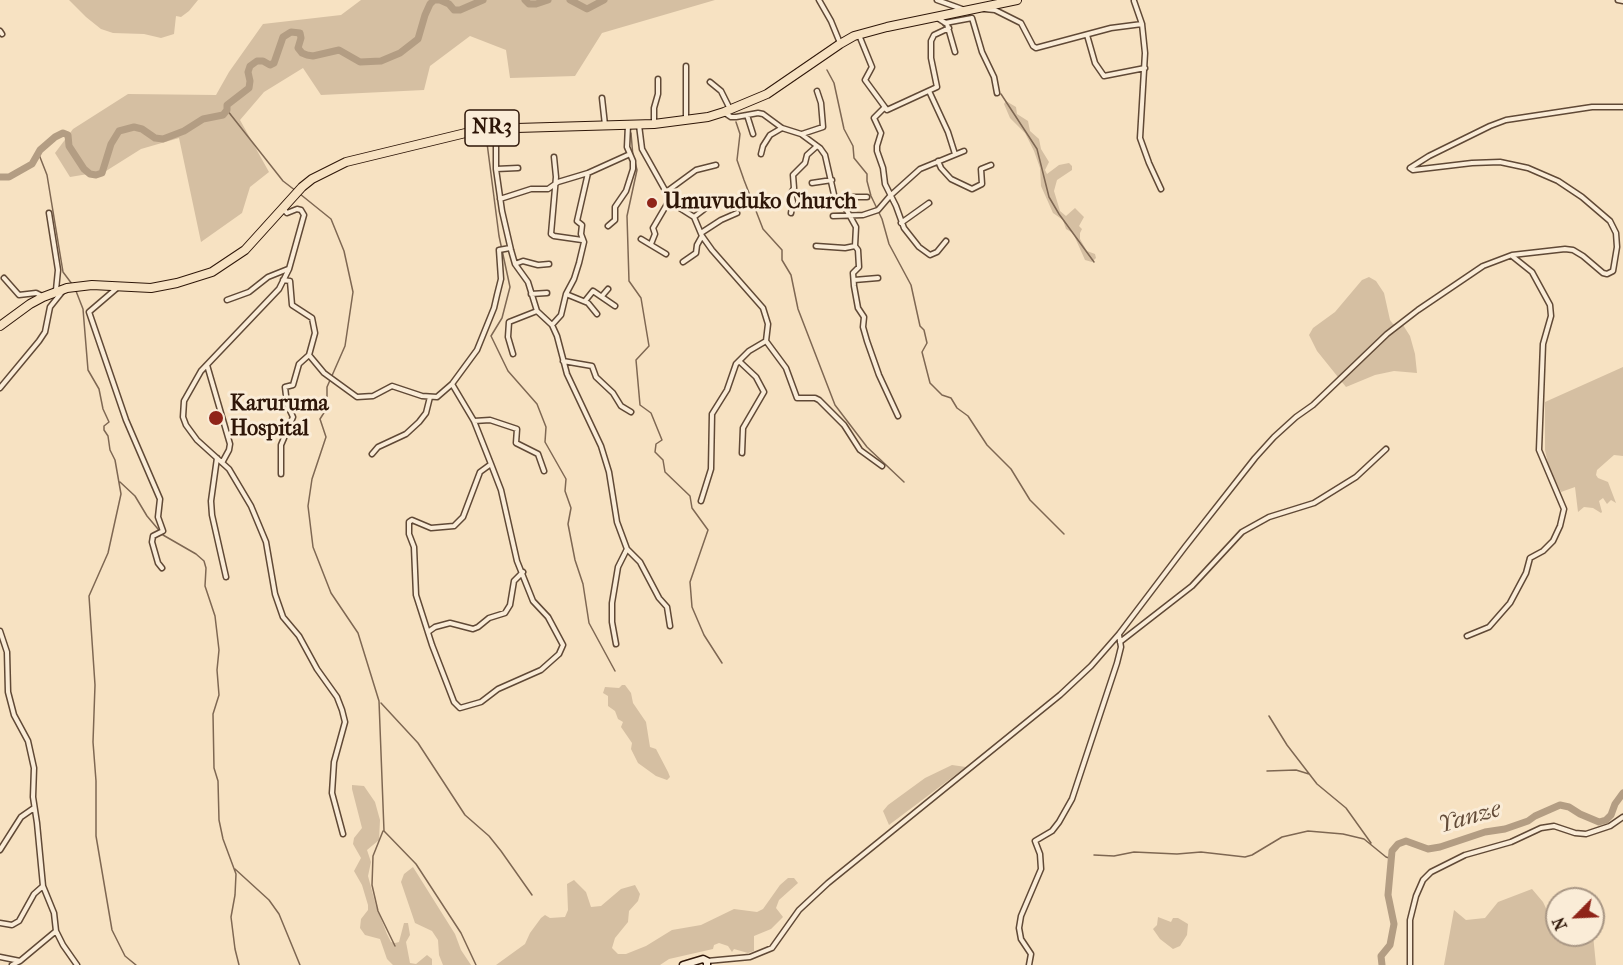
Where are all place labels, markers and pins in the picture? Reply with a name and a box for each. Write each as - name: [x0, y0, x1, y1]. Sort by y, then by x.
- place label: Umuvuduko Church: [664, 190, 857, 216]
- marker: Umuvuduko Church: [645, 196, 659, 210]
- place label: Karuruma Hospital: [230, 392, 329, 444]
- marker: Karuruma Hospital: [207, 409, 225, 427]

